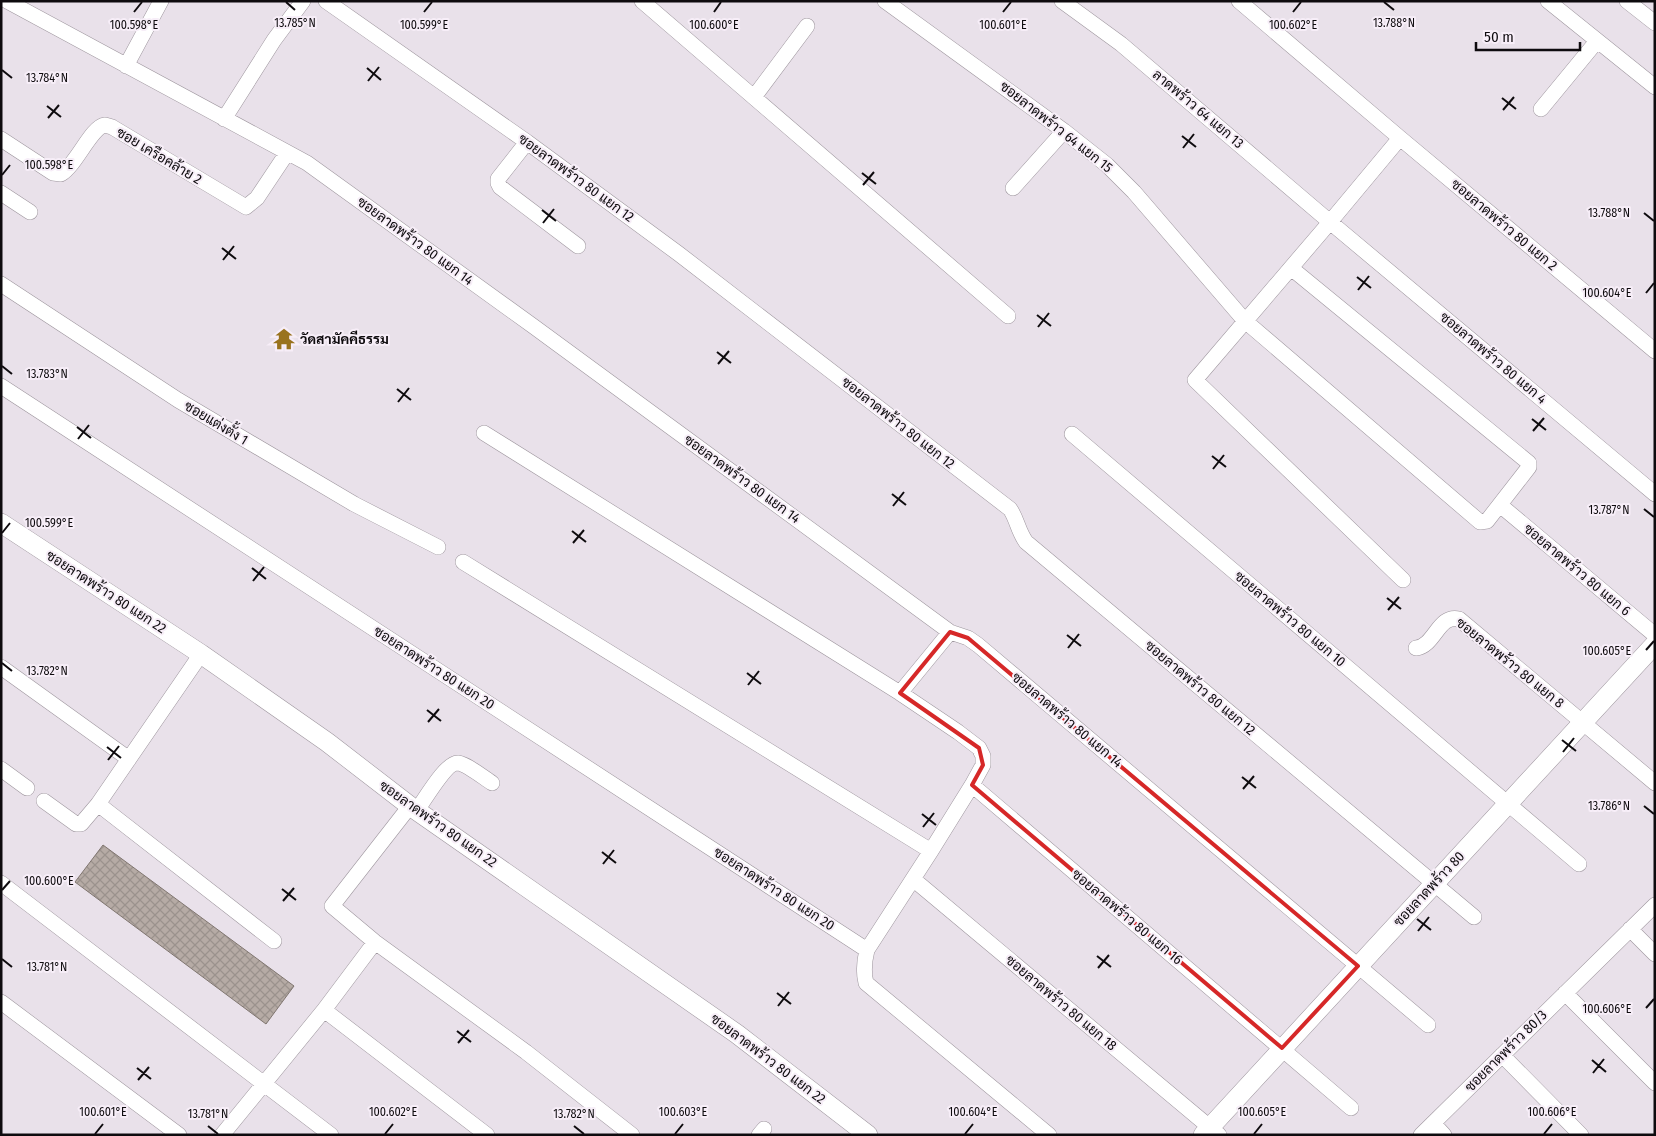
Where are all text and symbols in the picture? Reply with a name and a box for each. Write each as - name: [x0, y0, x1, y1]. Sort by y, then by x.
- text: 13.785°N: [274, 16, 316, 30]
- text: 13.788°N: [1373, 16, 1415, 30]
- text: 100.598°E: [110, 18, 159, 32]
- text: 100.599°E: [400, 18, 448, 32]
- text: 100.600°E: [689, 18, 739, 32]
- text: 100.601°E: [979, 18, 1027, 32]
- text: 100.602°E: [1269, 18, 1317, 32]
- scale bar: [1476, 20, 1580, 52]
- text: 50 m: [1484, 28, 1514, 46]
- street label: ลาดพร้าว 64 แยก 13: [1149, 65, 1248, 152]
- text: 13.784°N: [26, 71, 68, 85]
- street label: ซอยลาดพร้าว 64 แยก 15: [996, 77, 1116, 176]
- street label: ซอย เครือคล้าย 2: [113, 123, 205, 188]
- street label: ซอยลาดพร้าว 80 แยก 12: [515, 130, 638, 226]
- text: 100.598°E: [25, 158, 74, 172]
- street label: ซอยลาดพร้าว 80 แยก 2: [1447, 175, 1561, 274]
- street label: ซอยลาดพร้าว 80 แยก 14: [354, 192, 477, 289]
- text: 13.788°N: [1588, 206, 1630, 220]
- text: 100.604°E: [1583, 286, 1632, 300]
- street label: ซอยลาดพร้าว 80 แยก 4: [1436, 308, 1551, 408]
- temple icon: วัดสามัคคีธรรม: [271, 326, 297, 352]
- place label: วัดสามัคคีธรรม: [300, 330, 389, 348]
- text: 13.783°N: [26, 367, 68, 381]
- street label: ซอยลาดพร้าว 80 แยก 12: [838, 373, 959, 472]
- street label: ซอยแต่งตั้ง 1: [181, 394, 253, 449]
- street label: ซอยลาดพร้าว 80 แยก 14: [681, 430, 804, 527]
- text: 13.787°N: [1588, 503, 1630, 517]
- text: 100.599°E: [25, 516, 73, 530]
- street label: ซอยลาดพร้าว 80 แยก 6: [1520, 520, 1635, 620]
- street label: ซอยลาดพร้าว 80 แยก 22: [43, 546, 170, 637]
- street label: ซอยลาดพร้าว 80 แยก 10: [1231, 567, 1350, 670]
- street label: ซอยลาดพร้าว 80 แยก 8: [1452, 613, 1568, 712]
- street label: ซอยลาดพร้าว 80 แยก 20: [370, 622, 498, 713]
- street label: ซอยลาดพร้าว 80 แยก 12: [1141, 636, 1259, 739]
- text: 100.605°E: [1583, 644, 1632, 658]
- text: 13.782°N: [26, 664, 68, 678]
- street label: ซอยลาดพร้าว 80 แยก 14: [1008, 668, 1127, 771]
- street label: ซอยลาดพร้าว 80 แยก 22: [376, 776, 501, 871]
- text: 13.786°N: [1588, 799, 1630, 813]
- street label: ซอยลาดพร้าว 80 แยก 20: [710, 843, 838, 934]
- street label: ซอยลาดพร้าว 80: [1389, 847, 1468, 930]
- street label: ซอยลาดพร้าว 80 แยก 16: [1068, 865, 1187, 968]
- text: 100.600°E: [24, 874, 74, 888]
- street label: ซอยลาดพร้าว 80 แยก 18: [1002, 951, 1121, 1054]
- text: 13.781°N: [27, 960, 67, 974]
- text: 100.606°E: [1583, 1002, 1632, 1016]
- street label: ซอยลาดพร้าว 80/3: [1461, 1006, 1551, 1096]
- street label: ซอยลาดพร้าว 80 แยก 22: [707, 1009, 829, 1108]
- text: 100.601°E: [79, 1105, 127, 1119]
- text: 100.602°E: [369, 1105, 417, 1119]
- text: 100.603°E: [659, 1105, 708, 1119]
- text: 100.604°E: [949, 1105, 998, 1119]
- text: 100.605°E: [1238, 1105, 1287, 1119]
- text: 100.606°E: [1528, 1105, 1577, 1119]
- text: 13.781°N: [188, 1107, 228, 1121]
- text: 13.782°N: [553, 1107, 595, 1121]

